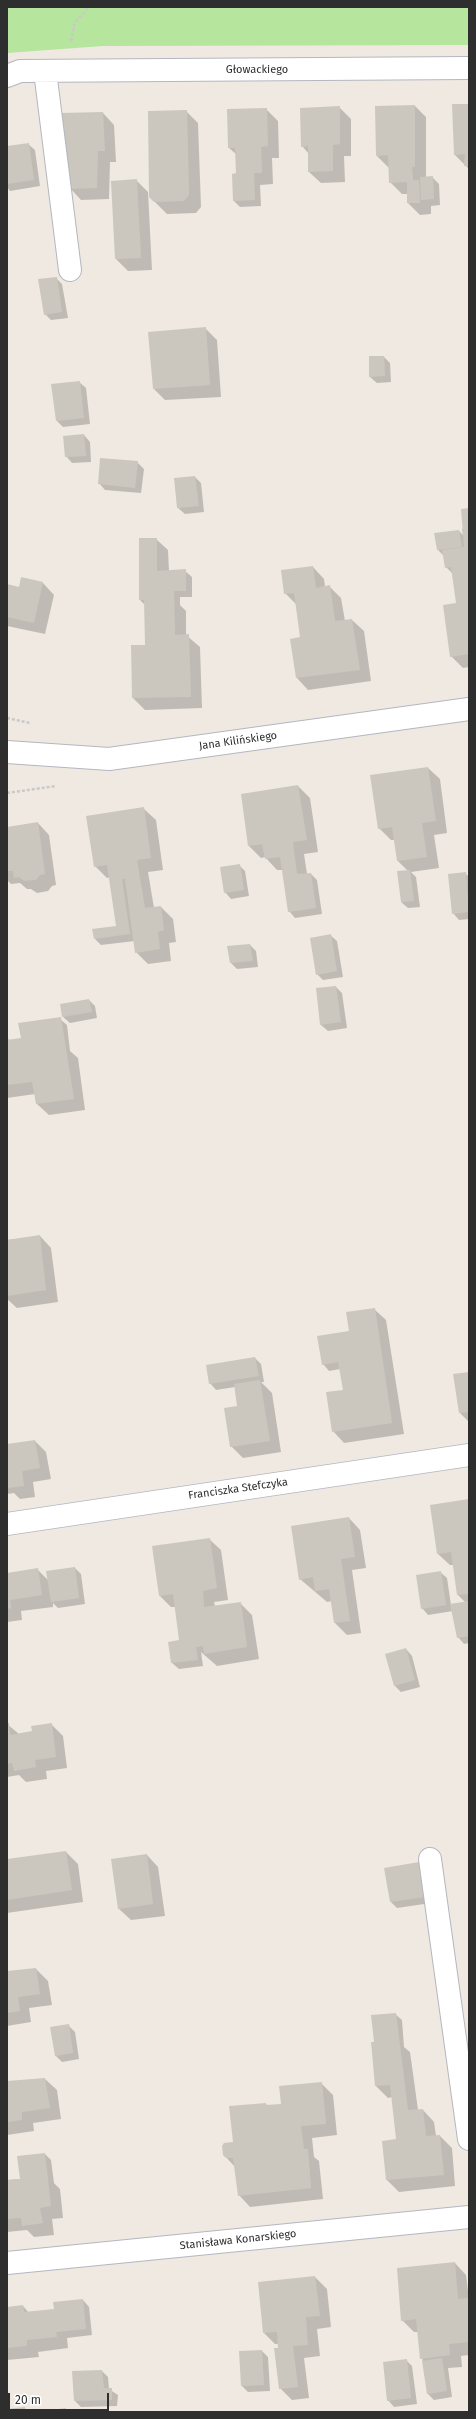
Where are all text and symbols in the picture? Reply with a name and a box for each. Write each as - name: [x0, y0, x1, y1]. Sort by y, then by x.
- street label: Głowackiego: [226, 63, 288, 77]
- street label: Jana Kilińskiego: [198, 729, 278, 753]
- street label: Franciszka Stefczyka: [187, 1475, 289, 1503]
- street label: Stanisława Konarskiego: [179, 2227, 297, 2253]
- scale bar: [10, 2385, 111, 2411]
- text: 20 m: [15, 2393, 41, 2407]

